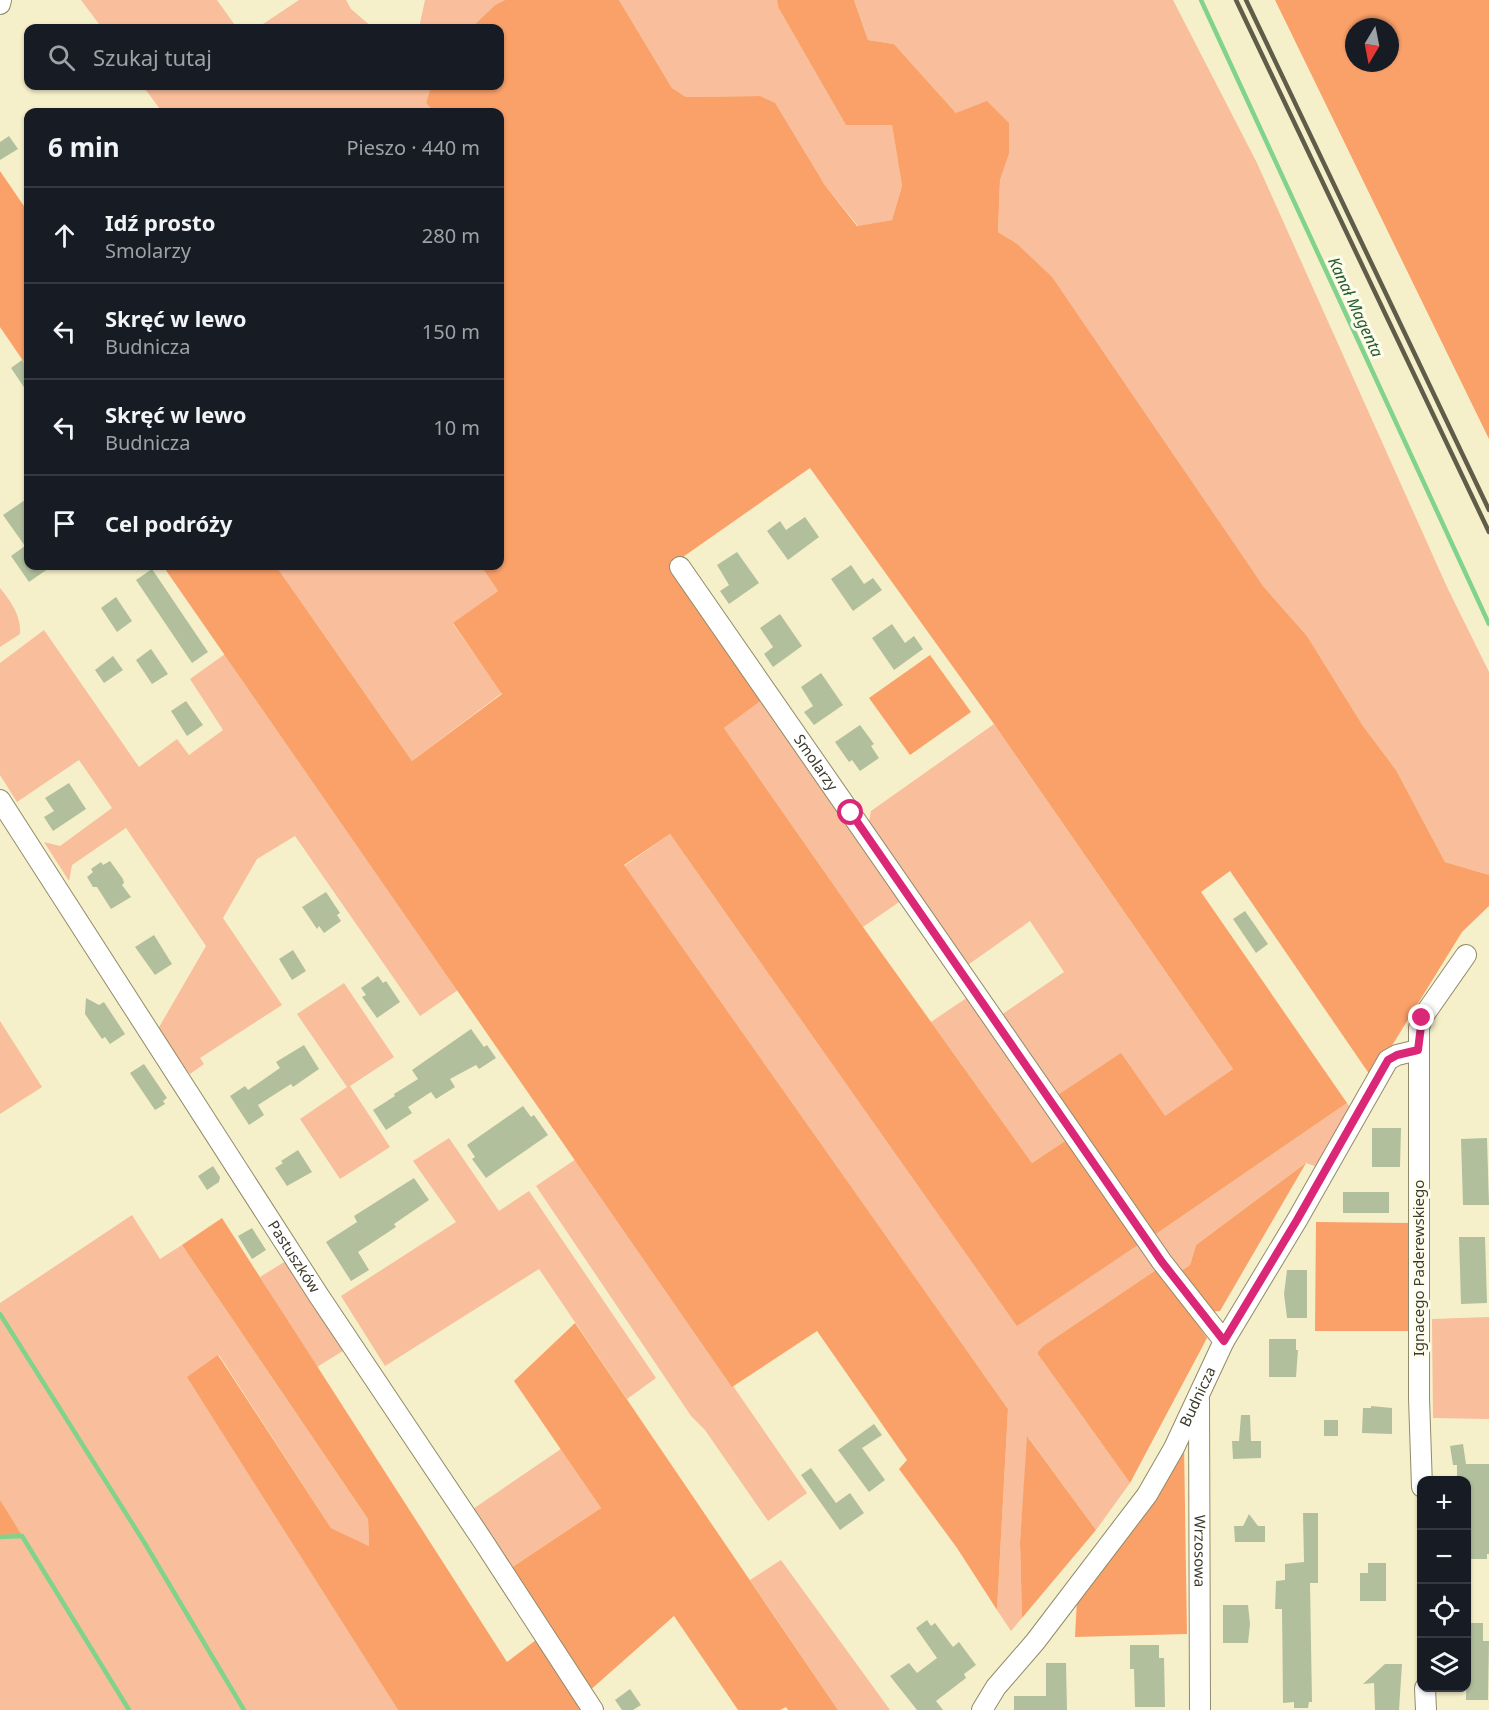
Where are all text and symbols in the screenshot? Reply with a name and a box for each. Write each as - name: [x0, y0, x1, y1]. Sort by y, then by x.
- north arrow: [1345, 18, 1399, 72]
- search box: [24, 24, 504, 90]
- icon: search: [45, 41, 78, 74]
- text: Szukaj tutaj: [93, 42, 212, 72]
- text: 6 min: [48, 129, 120, 165]
- text: Pieszo · 440 m: [346, 134, 480, 161]
- text: Idź prosto: [105, 207, 215, 237]
- icon: ahead: [48, 219, 81, 252]
- text: 280 m: [422, 222, 480, 249]
- text: Smolarzy: [105, 237, 191, 264]
- water label: Kanał Magenta: [1323, 253, 1389, 361]
- text: Skręć w lewo: [105, 303, 247, 333]
- icon: left: [48, 315, 81, 348]
- text: 150 m: [422, 318, 480, 345]
- text: Budnicza: [105, 333, 190, 360]
- text: Skręć w lewo: [105, 399, 247, 429]
- icon: left: [48, 411, 81, 444]
- text: 10 m: [433, 414, 480, 441]
- text: Budnicza: [105, 429, 190, 456]
- icon: arrive: [48, 507, 81, 540]
- text: Cel podróży: [105, 508, 232, 538]
- street label: Smolarzy: [790, 730, 843, 795]
- route start: [837, 799, 863, 825]
- route end: [1408, 1004, 1434, 1030]
- street label: Ignacego Paderewskiego: [1408, 1180, 1428, 1356]
- street label: Pastuszków: [264, 1216, 325, 1296]
- street label: Budnicza: [1174, 1363, 1220, 1430]
- map controls: [1417, 1476, 1471, 1692]
- button: +: [1417, 1476, 1471, 1530]
- street label: Wrzosowa: [1190, 1515, 1211, 1587]
- button: −: [1417, 1530, 1471, 1584]
- button: locate: [1417, 1584, 1471, 1638]
- button: layers: [1417, 1638, 1471, 1692]

